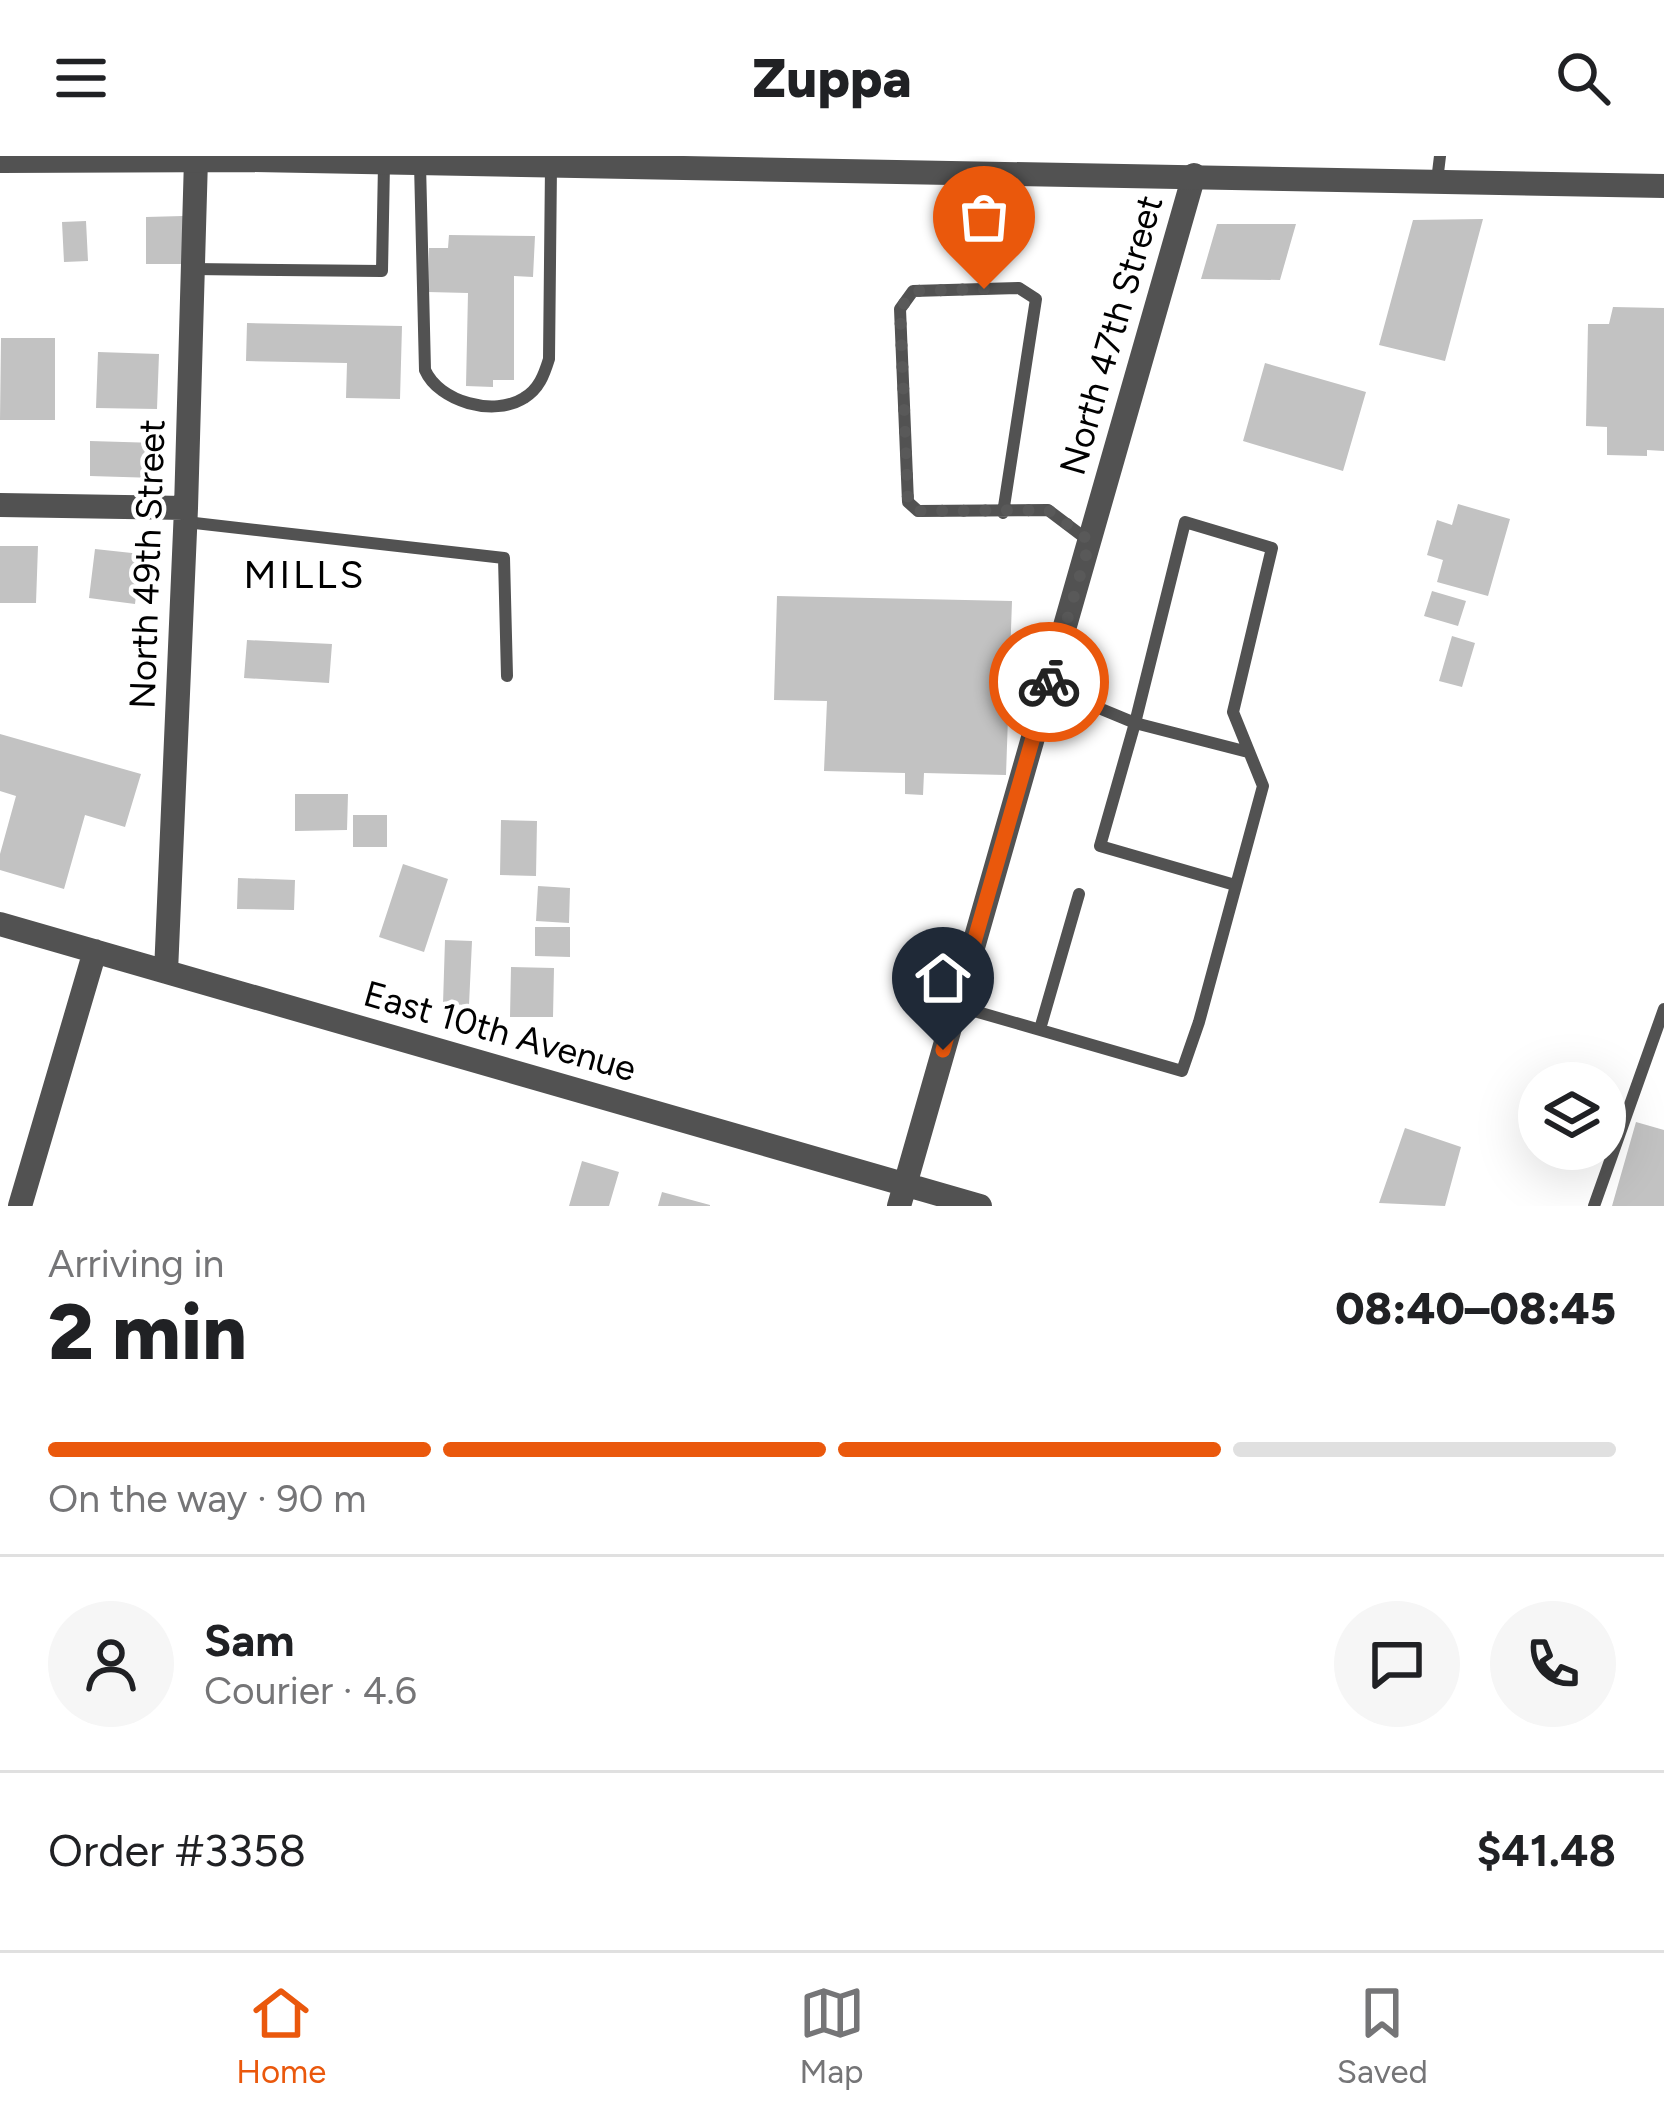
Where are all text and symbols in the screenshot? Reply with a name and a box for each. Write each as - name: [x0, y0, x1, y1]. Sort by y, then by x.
- icon: menu: [48, 45, 114, 111]
- icon: search: [1550, 45, 1616, 111]
- text: Zuppa: [752, 46, 912, 111]
- pin: [933, 166, 1035, 289]
- icon: bag: [951, 184, 1017, 250]
- street label: North 47th Street: [1051, 190, 1171, 480]
- street label: North 49th Street: [120, 419, 174, 709]
- district label: MILLS: [243, 551, 367, 598]
- courier: [989, 622, 1109, 742]
- icon: bike: [1016, 649, 1082, 715]
- pin: [892, 927, 994, 1050]
- icon: home: [910, 945, 976, 1011]
- street label: East 10th Avenue: [359, 972, 641, 1090]
- map controls: [1518, 1062, 1626, 1170]
- button: layers: [1518, 1062, 1626, 1170]
- text: Arriving in: [48, 1240, 224, 1287]
- text: 08:40–08:45: [1335, 1281, 1616, 1335]
- text: 2 min: [48, 1285, 247, 1379]
- text: On the way · 90 m: [48, 1475, 366, 1522]
- button: person: [48, 1601, 174, 1727]
- button: chat: [1334, 1601, 1460, 1727]
- button: phone: [1490, 1601, 1616, 1727]
- text: Sam: [204, 1613, 295, 1667]
- text: Courier · 4.6: [204, 1667, 417, 1714]
- text: Order #3358: [48, 1823, 306, 1877]
- text: $41.48: [1476, 1823, 1616, 1877]
- tab: Home: [236, 1980, 326, 2091]
- tab: Map: [799, 1980, 865, 2091]
- tab: Saved: [1337, 1980, 1428, 2091]

